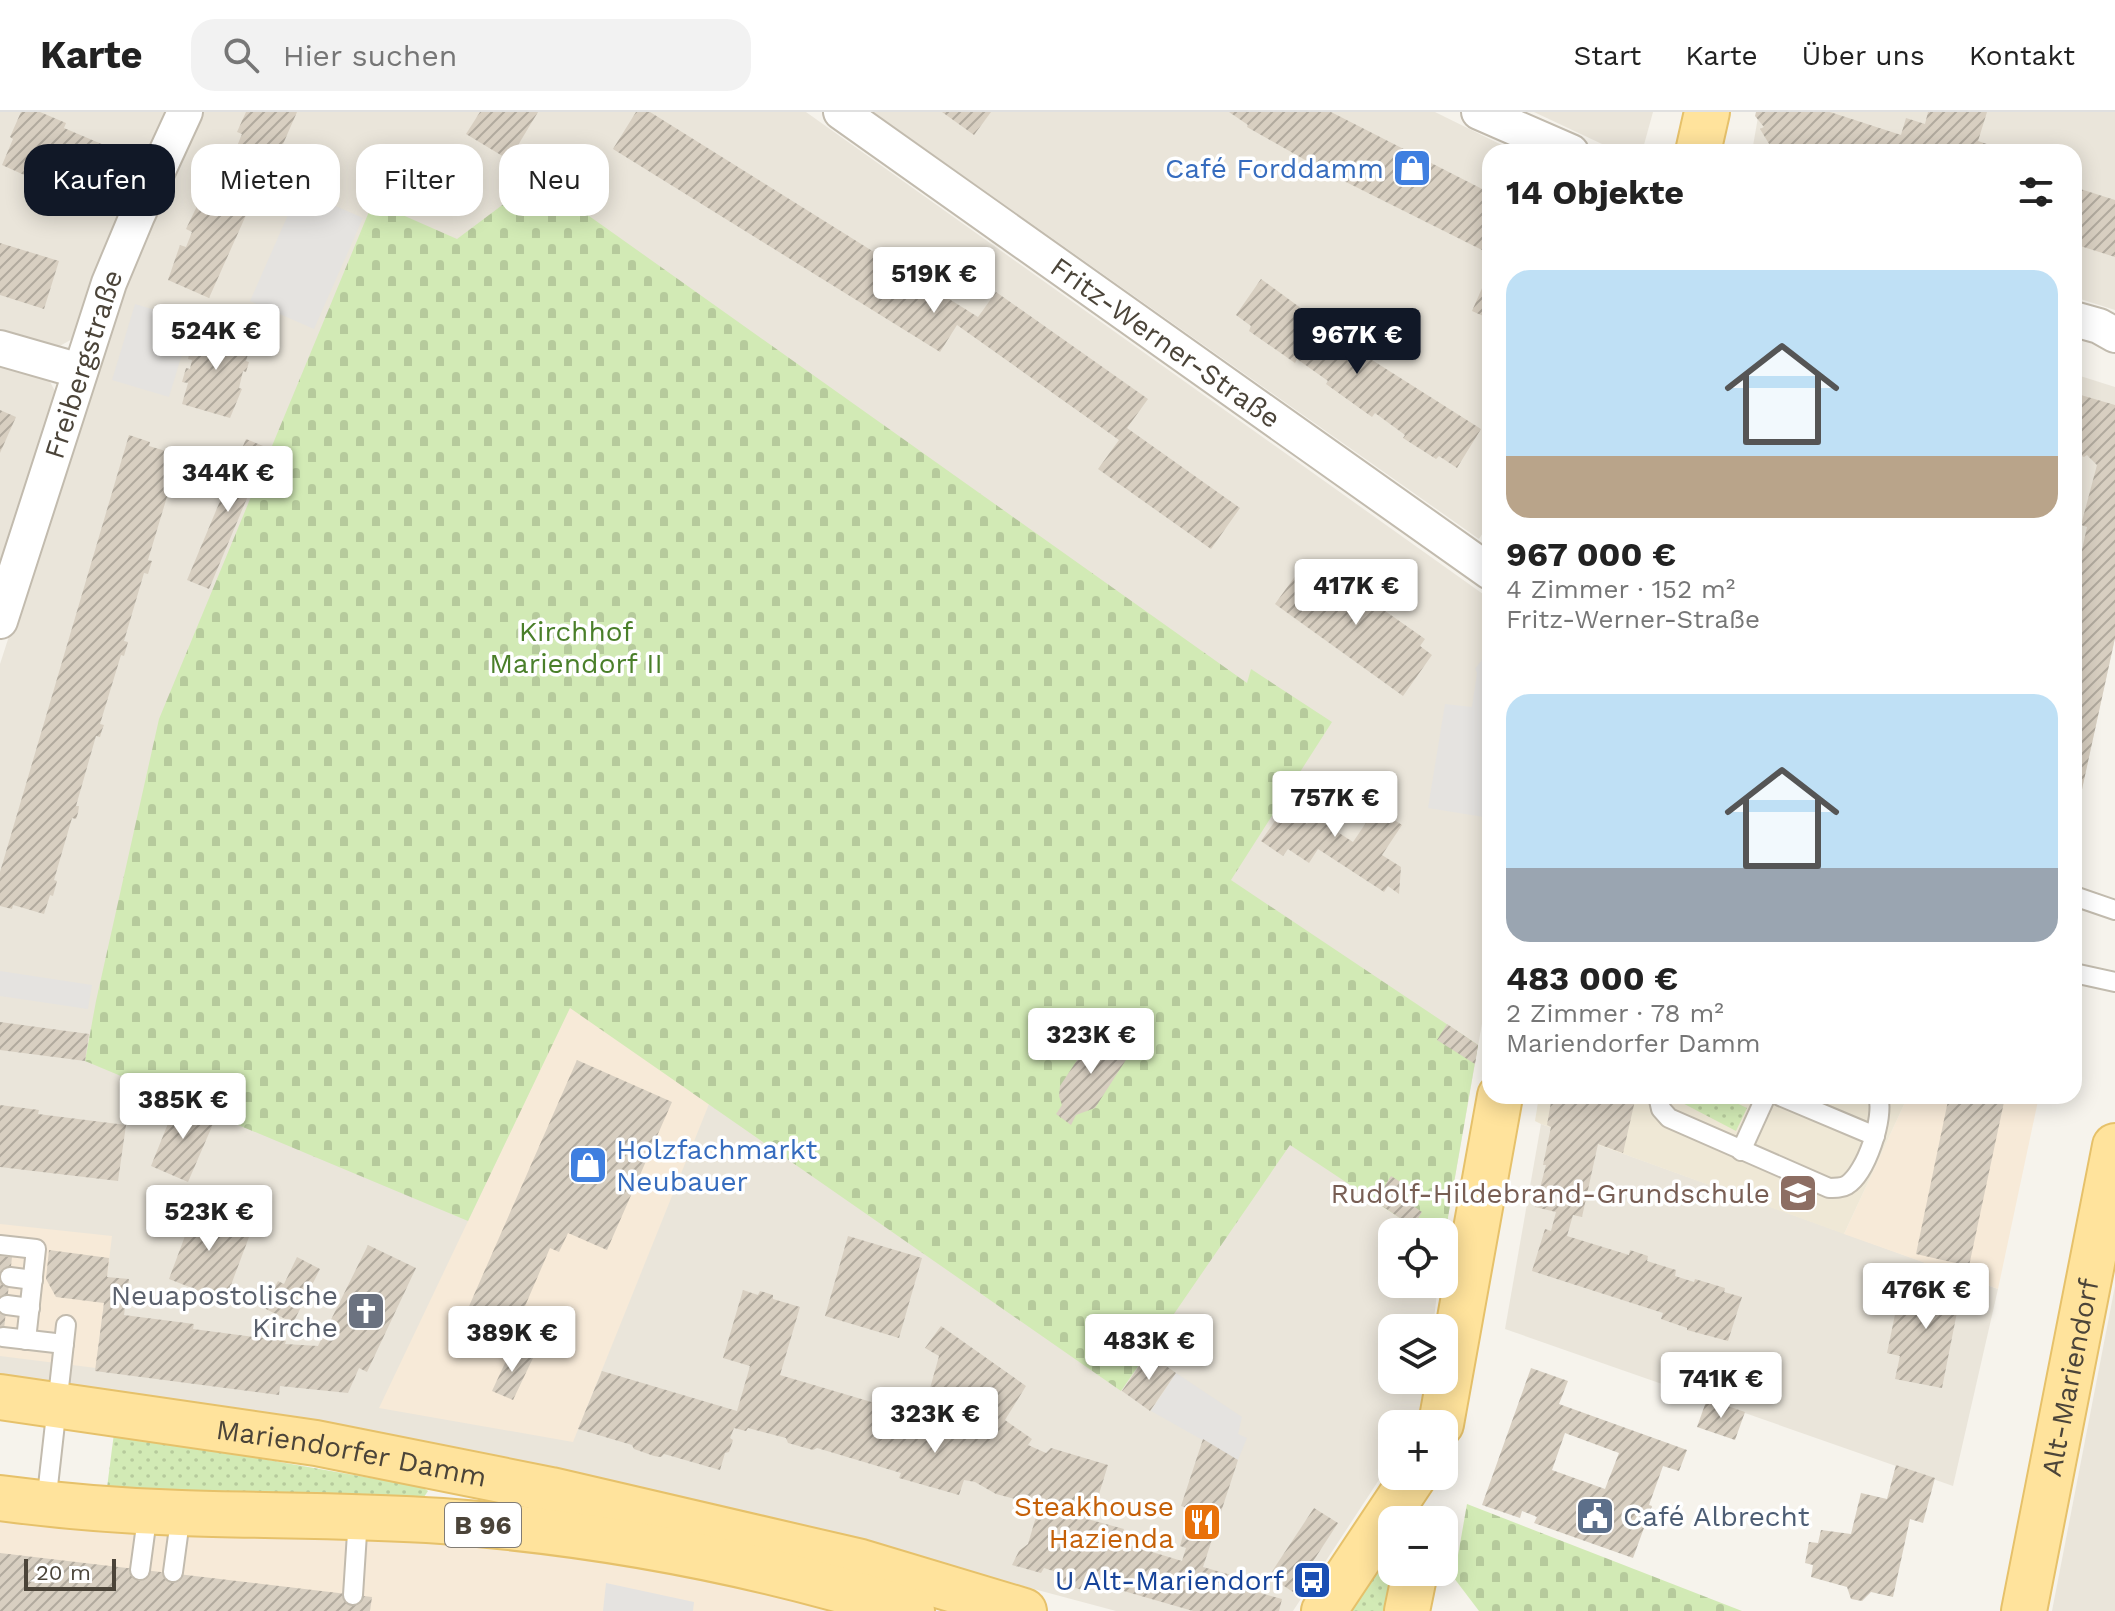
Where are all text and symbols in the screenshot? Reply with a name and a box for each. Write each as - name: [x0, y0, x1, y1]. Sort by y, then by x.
- search box: [191, 19, 751, 91]
- text: Karte: [40, 33, 143, 77]
- icon: search: [219, 33, 263, 77]
- text: Hier suchen: [283, 38, 457, 73]
- text: Start: [1573, 39, 1641, 72]
- text: Karte: [1685, 39, 1758, 72]
- text: Über uns: [1802, 39, 1925, 72]
- text: Kontakt: [1969, 39, 2075, 72]
- chip: Kaufen: [24, 144, 175, 216]
- chip: Mieten: [191, 144, 340, 216]
- chip: Filter: [356, 144, 483, 216]
- chip: Neu: [499, 144, 609, 216]
- shop icon: Café Forddamm: [1391, 147, 1433, 189]
- place label: Café Forddamm: [1165, 152, 1384, 185]
- icon: filters: [2014, 170, 2058, 214]
- text: 14 Objekte: [1506, 172, 1684, 212]
- pin: 519K €: [869, 247, 999, 315]
- street label: Fritz-Werner-Straße: [1045, 250, 1287, 435]
- text: 519K €: [891, 258, 977, 288]
- street label: Freibergstraße: [37, 264, 129, 463]
- pin: 524K €: [151, 304, 281, 372]
- pin: 967K €: [1292, 308, 1422, 376]
- text: 524K €: [171, 315, 261, 345]
- text: 967K €: [1312, 319, 1402, 349]
- icon: home: [1710, 322, 1854, 466]
- pin: 344K €: [163, 446, 293, 514]
- text: 344K €: [182, 457, 274, 487]
- text: 967 000 €: [1506, 534, 1676, 574]
- pin: 417K €: [1291, 559, 1421, 627]
- text: 417K €: [1313, 570, 1399, 600]
- text: 4 Zimmer · 152 m²: [1506, 574, 1735, 604]
- text: Fritz-Werner-Straße: [1506, 604, 1760, 634]
- park label: Kirchhof Mariendorf II: [489, 615, 663, 680]
- icon: home: [1710, 746, 1854, 890]
- pin: 757K €: [1270, 771, 1400, 839]
- text: 757K €: [1290, 782, 1380, 812]
- text: 483 000 €: [1506, 958, 1678, 998]
- text: 2 Zimmer · 78 m²: [1506, 998, 1724, 1028]
- pin: 323K €: [1026, 1008, 1156, 1076]
- text: 323K €: [1046, 1019, 1136, 1049]
- text: Mariendorfer Damm: [1506, 1028, 1761, 1058]
- pin: 385K €: [118, 1073, 248, 1141]
- text: 385K €: [138, 1084, 228, 1114]
- place label: Holzfachmarkt Neubauer: [616, 1133, 818, 1198]
- shop icon: Holzfachmarkt Neubauer: [567, 1144, 609, 1186]
- school or university icon: Rudolf-Hildebrand-Grundschule: [1777, 1172, 1819, 1214]
- place label: Rudolf-Hildebrand-Grundschule: [1330, 1177, 1770, 1210]
- pin: 523K €: [144, 1185, 274, 1253]
- text: 523K €: [164, 1196, 254, 1226]
- map controls: [1378, 1218, 1458, 1586]
- button: locate: [1378, 1218, 1458, 1298]
- pin: 476K €: [1861, 1263, 1991, 1331]
- text: 476K €: [1881, 1274, 1971, 1304]
- street label: Alt-Mariendorf: [2034, 1276, 2105, 1479]
- place label: Neuapostolische Kirche: [111, 1279, 338, 1344]
- church icon: Neuapostolische Kirche: [345, 1290, 387, 1332]
- pin: 389K €: [447, 1306, 577, 1374]
- pin: 483K €: [1084, 1314, 1214, 1382]
- button: layers: [1378, 1314, 1458, 1394]
- text: 389K €: [466, 1317, 558, 1347]
- text: 483K €: [1103, 1325, 1195, 1355]
- pin: 741K €: [1656, 1352, 1786, 1420]
- text: 741K €: [1679, 1363, 1763, 1393]
- pin: 323K €: [870, 1387, 1000, 1455]
- text: 323K €: [890, 1398, 980, 1428]
- button: +: [1378, 1410, 1458, 1490]
- street label: Mariendorfer Damm: [214, 1412, 490, 1493]
- place label: Steakhouse Hazienda: [1014, 1490, 1174, 1555]
- public building icon: Café Albrecht: [1574, 1495, 1616, 1537]
- place label: Café Albrecht: [1623, 1500, 1810, 1533]
- restaurant icon: Steakhouse Hazienda: [1181, 1501, 1223, 1543]
- road number: B 96: [445, 1503, 521, 1547]
- button: −: [1378, 1506, 1458, 1586]
- scale bar: [24, 1555, 116, 1591]
- bus stop icon: U Alt-Mariendorf: [1291, 1559, 1333, 1601]
- text: 20 m: [36, 1560, 91, 1585]
- place label: U Alt-Mariendorf: [1055, 1564, 1284, 1597]

